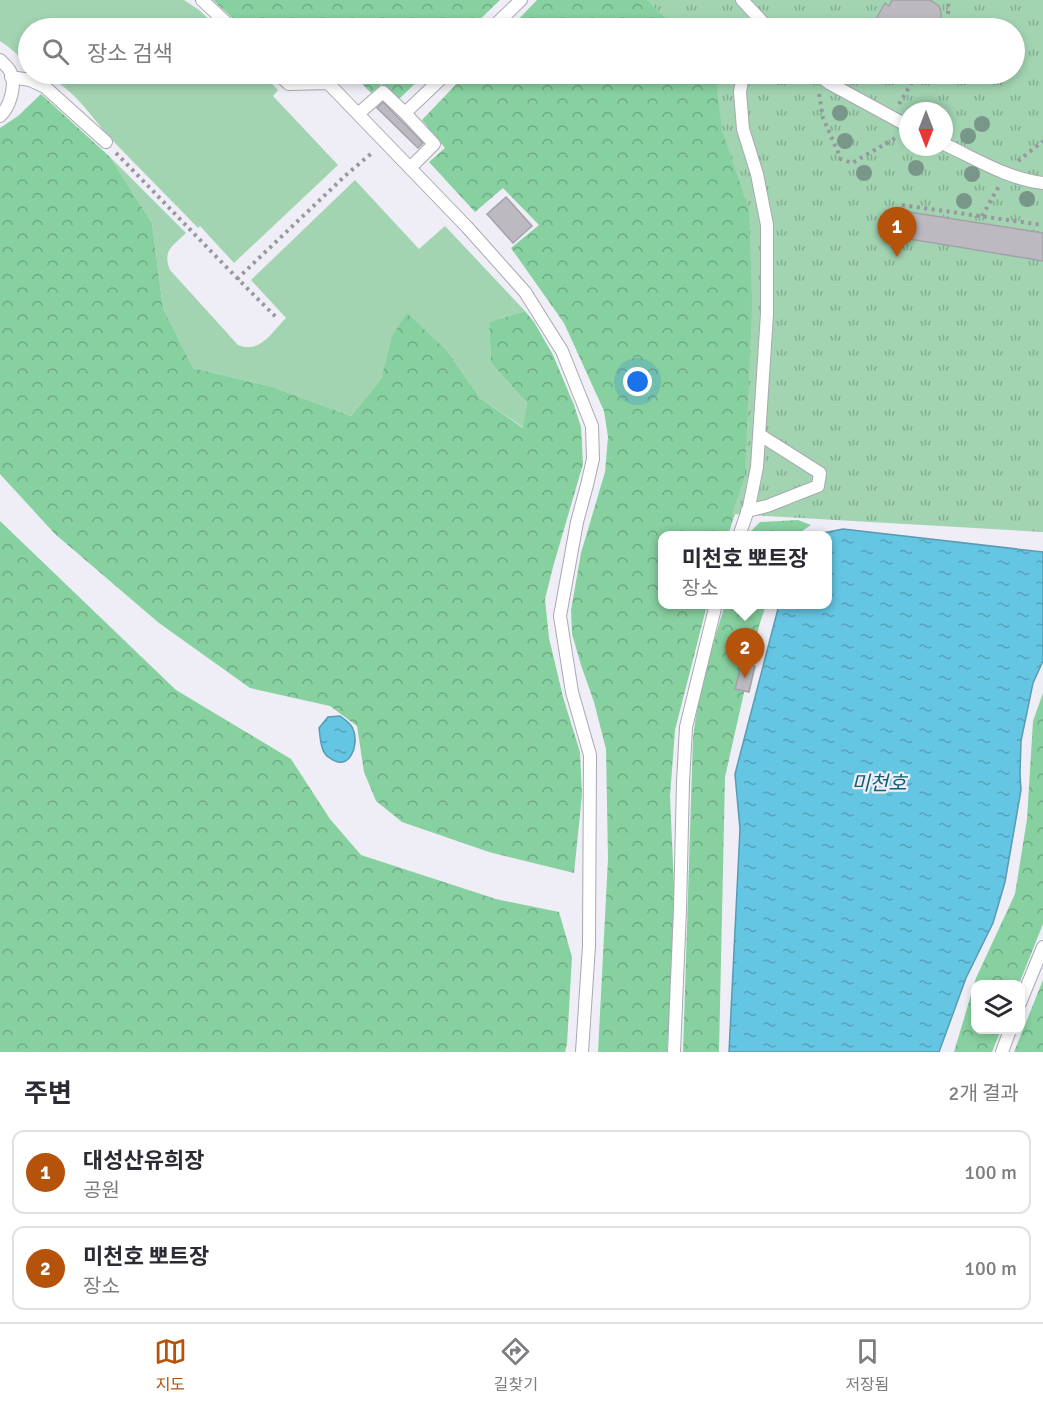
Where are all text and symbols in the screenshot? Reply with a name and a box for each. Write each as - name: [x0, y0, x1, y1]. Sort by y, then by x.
- search box: [18, 18, 1025, 84]
- icon: search: [39, 35, 72, 68]
- text: 장소 검색: [87, 40, 173, 67]
- north arrow: [899, 102, 953, 156]
- pin: 1: [878, 208, 916, 257]
- your location: [623, 367, 652, 396]
- popup: [658, 531, 832, 609]
- text: 미천호 뽀트장: [682, 545, 808, 572]
- text: 장소: [682, 576, 719, 601]
- pin: 2: [726, 628, 764, 678]
- water label: 미천호: [851, 771, 908, 796]
- map controls: [971, 980, 1025, 1034]
- button: layers: [971, 980, 1025, 1034]
- text: 주변: [24, 1078, 72, 1110]
- text: 2개 결과: [949, 1081, 1019, 1106]
- text: 대성산유희장: [83, 1147, 204, 1174]
- text: 1: [40, 1160, 51, 1185]
- text: 100 m: [964, 1160, 1017, 1185]
- text: 공원: [83, 1178, 120, 1203]
- text: 미천호 뽀트장: [83, 1243, 209, 1270]
- text: 2: [40, 1256, 51, 1281]
- text: 100 m: [964, 1256, 1017, 1281]
- text: 장소: [83, 1274, 120, 1299]
- tab: 지도: [154, 1335, 187, 1395]
- tab: 길찾기: [494, 1335, 538, 1395]
- tab: 저장됨: [845, 1335, 889, 1395]

